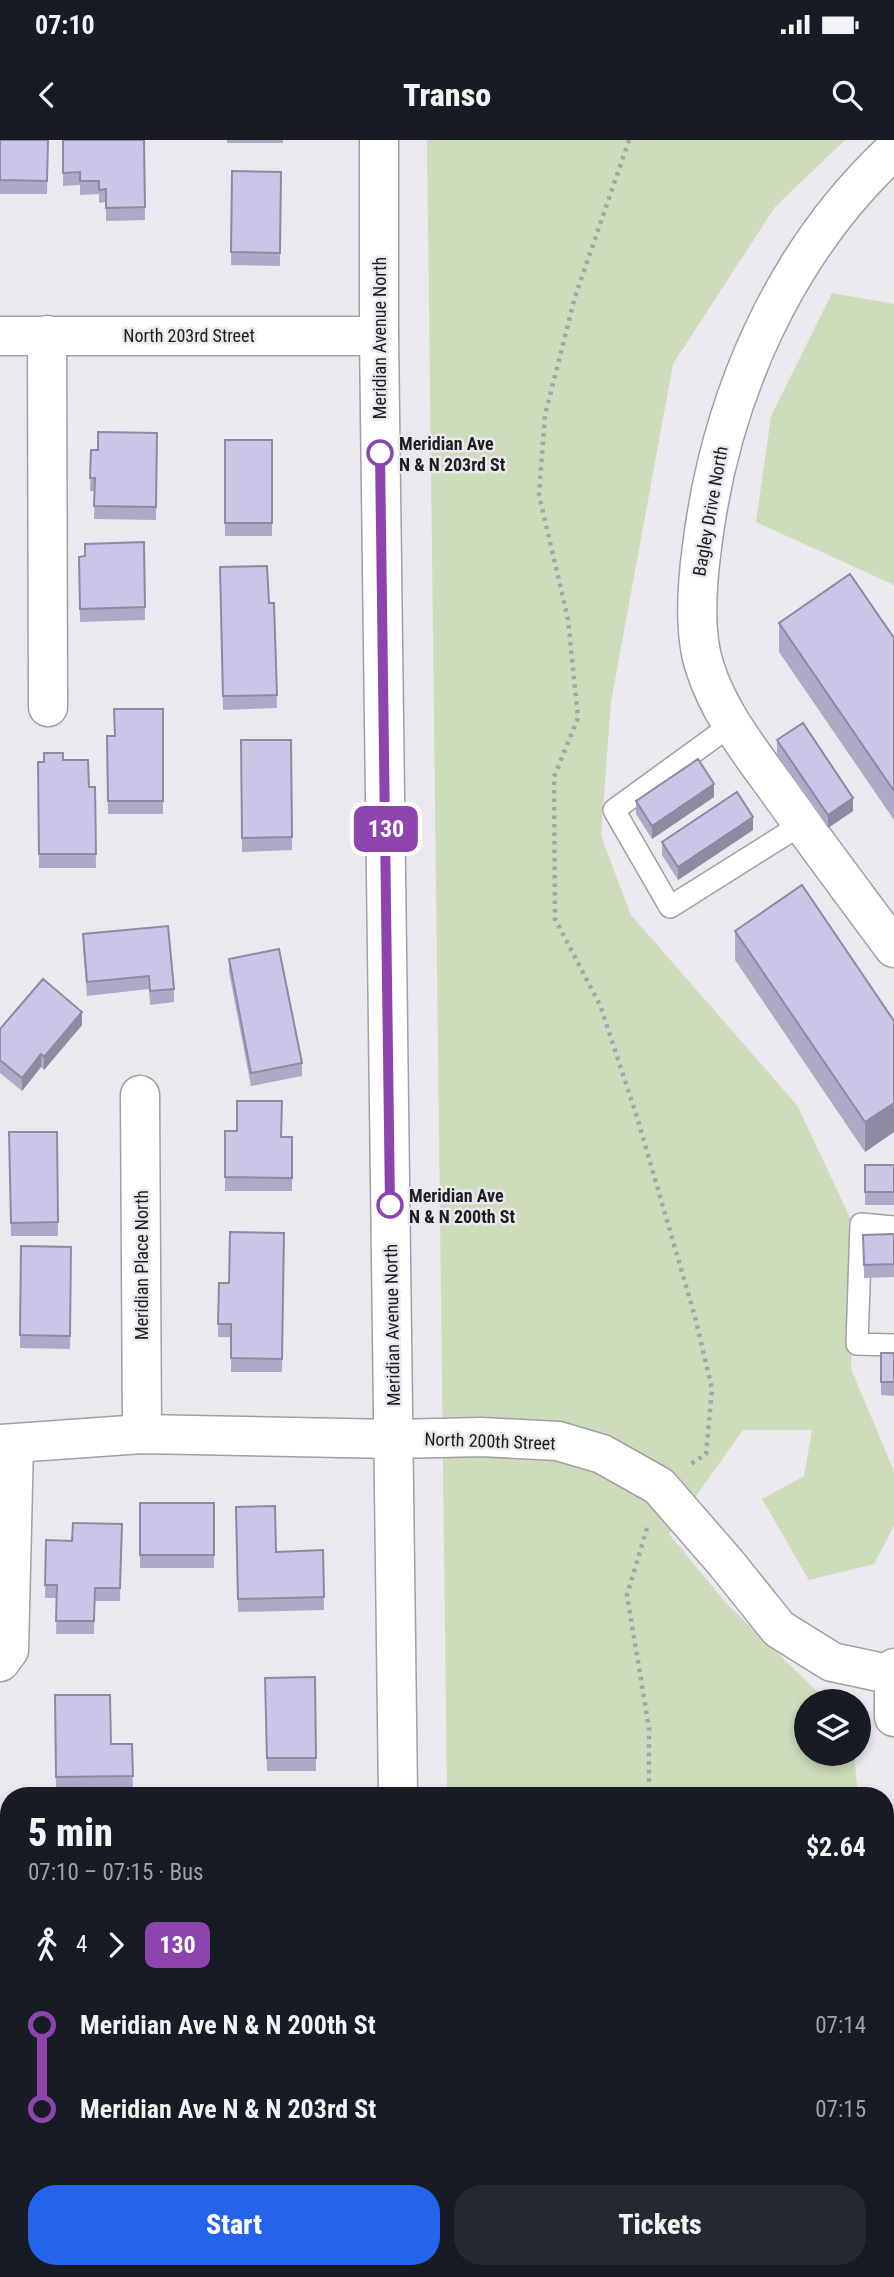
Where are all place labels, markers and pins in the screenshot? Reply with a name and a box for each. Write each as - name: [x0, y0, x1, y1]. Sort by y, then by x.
- place label: Meridian Ave N & N 203rd St: [399, 433, 506, 475]
- marker: Meridian Ave N & N 203rd St: [367, 440, 393, 466]
- place label: Meridian Ave N & N 200th St: [409, 1185, 515, 1227]
- marker: Meridian Ave N & N 200th St: [377, 1192, 403, 1218]

